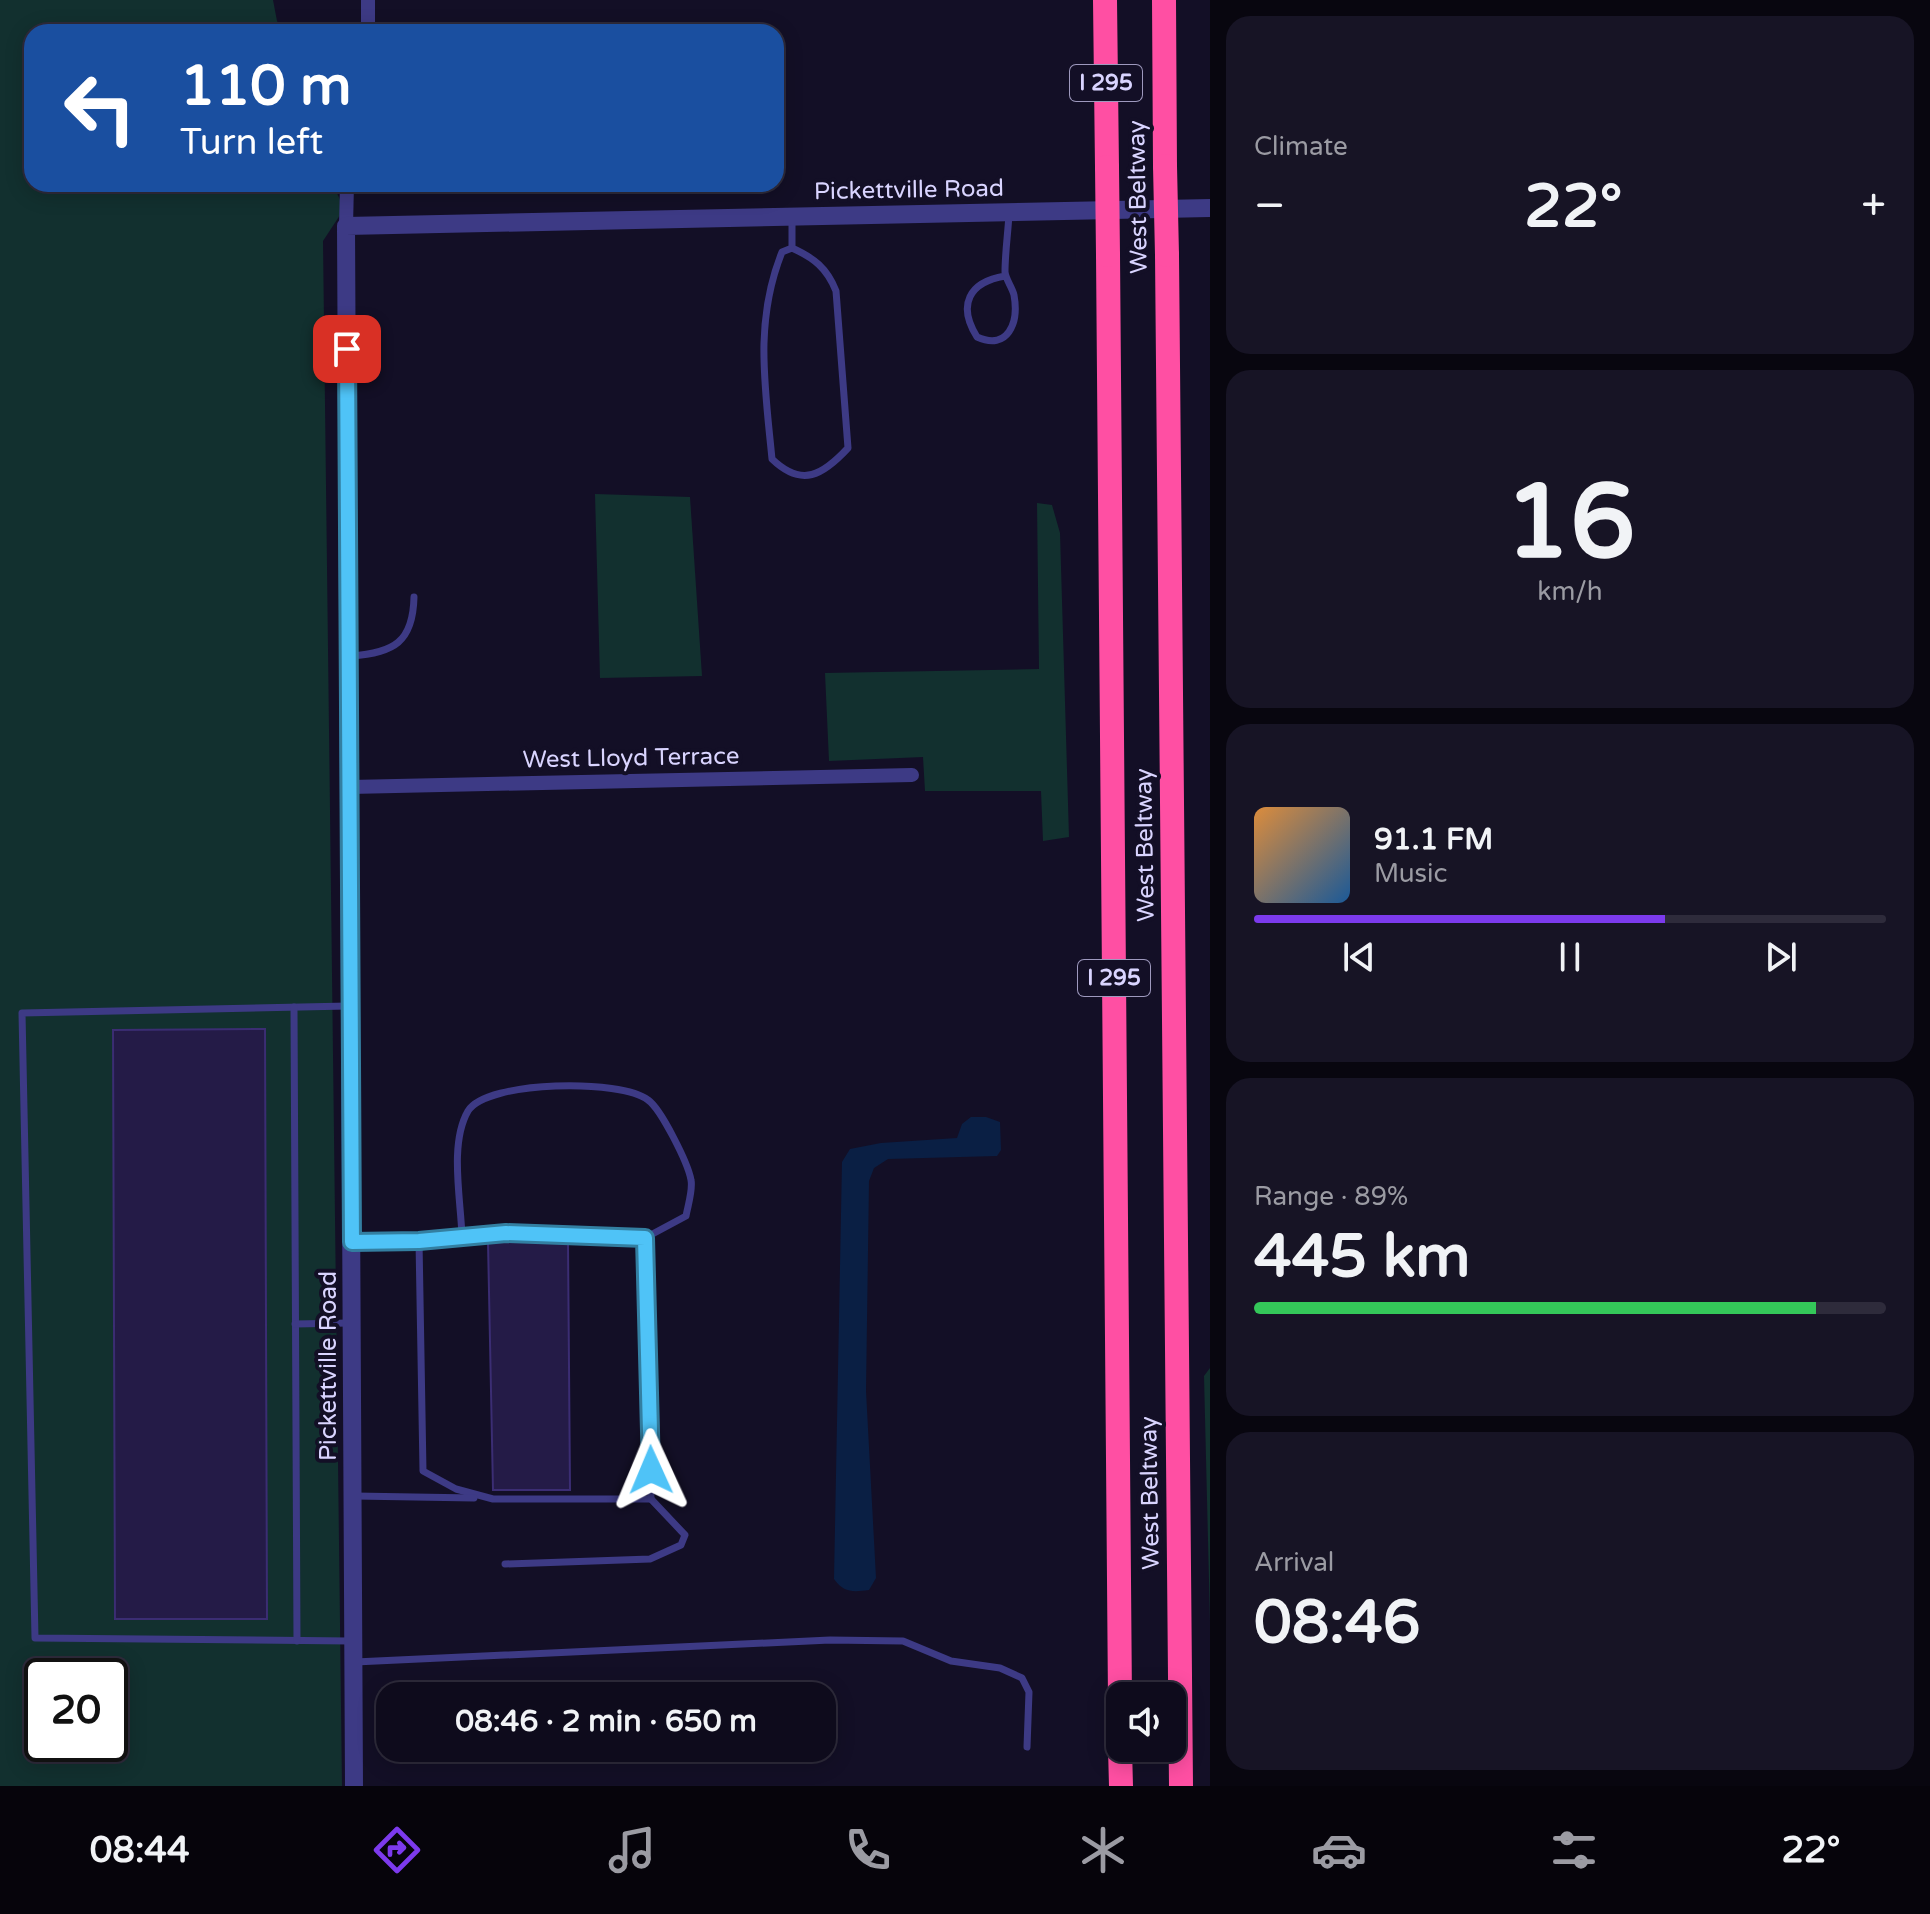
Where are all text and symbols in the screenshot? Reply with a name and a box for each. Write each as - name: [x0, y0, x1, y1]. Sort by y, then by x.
- text: 110 m: [180, 53, 351, 120]
- icon: left: [48, 56, 152, 160]
- road number: I 295: [1070, 65, 1142, 101]
- street label: West Beltway: [1122, 120, 1154, 274]
- text: Turn left: [180, 121, 323, 164]
- text: Climate: [1254, 131, 1348, 162]
- text: 22°: [1524, 171, 1622, 243]
- street label: Pickettville Road: [814, 174, 1004, 206]
- text: −: [1254, 180, 1285, 233]
- text: +: [1861, 180, 1886, 233]
- pin: [313, 315, 381, 383]
- icon: arrive: [325, 327, 369, 371]
- text: 16: [1505, 461, 1635, 586]
- text: km/h: [1537, 576, 1603, 607]
- street label: West Lloyd Terrace: [522, 742, 740, 774]
- street label: West Beltway: [1129, 768, 1161, 922]
- text: 91.1 FM: [1374, 821, 1493, 858]
- text: Music: [1374, 858, 1447, 889]
- icon: previous: [1337, 935, 1381, 979]
- icon: pause: [1548, 935, 1592, 979]
- icon: next: [1759, 935, 1803, 979]
- road number: I 295: [1078, 960, 1150, 996]
- text: Range · 89%: [1254, 1181, 1408, 1212]
- text: 445 km: [1254, 1221, 1470, 1293]
- street label: Pickettville Road: [314, 1271, 343, 1461]
- street label: West Beltway: [1134, 1416, 1166, 1570]
- position arrow: [609, 1428, 693, 1512]
- text: Arrival: [1254, 1547, 1334, 1578]
- text: 08:46: [1254, 1587, 1420, 1659]
- speed limit sign: 20: [24, 1658, 128, 1762]
- map controls: [1106, 1682, 1186, 1762]
- button: sound: [1106, 1682, 1186, 1762]
- text: 08:46 · 2 min · 650 m: [455, 1703, 757, 1740]
- icon: directions: [369, 1822, 425, 1878]
- icon: music: [604, 1822, 660, 1878]
- icon: phone: [840, 1822, 896, 1878]
- icon: climate: [1075, 1822, 1131, 1878]
- icon: car: [1311, 1822, 1367, 1878]
- icon: filters: [1546, 1822, 1602, 1878]
- text: 08:44: [90, 1829, 190, 1872]
- text: 22°: [1781, 1829, 1840, 1872]

